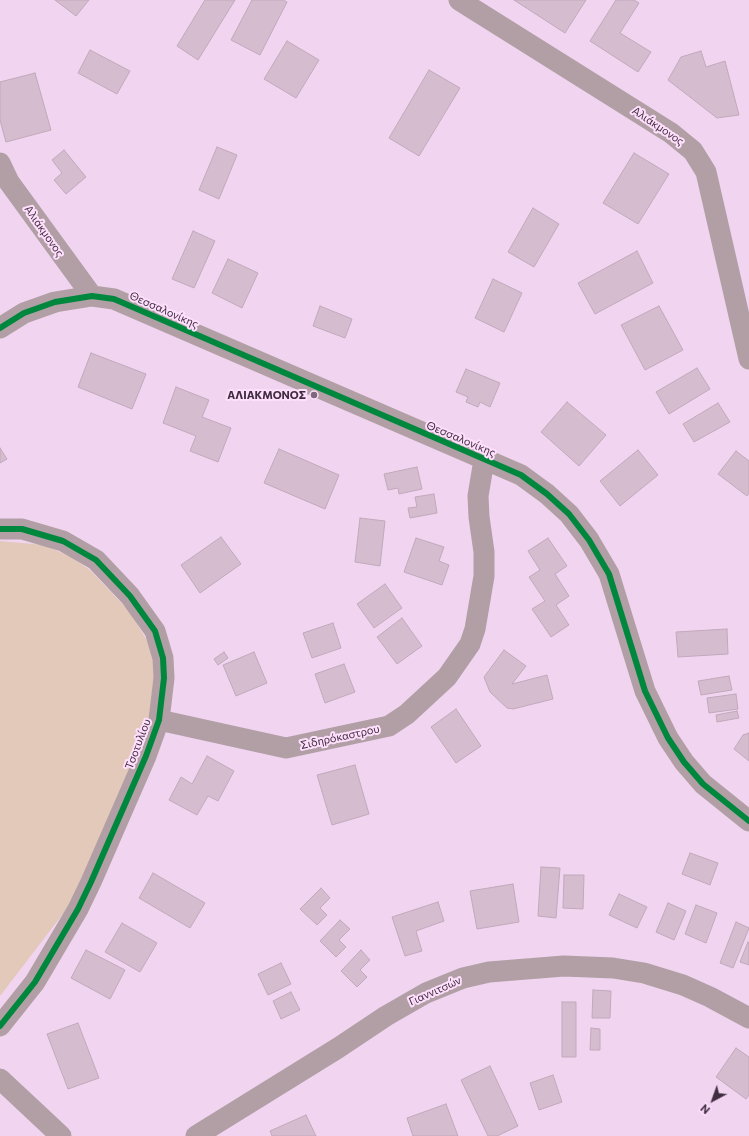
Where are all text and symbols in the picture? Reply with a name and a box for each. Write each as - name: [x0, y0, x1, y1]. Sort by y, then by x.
- street label: Αλιάκμονος: [630, 104, 686, 148]
- street label: Αλιάκμονος: [22, 203, 66, 259]
- street label: Θεσσαλονίκης: [128, 289, 200, 331]
- place label: ΑΛΙΑΚΜΟΝΟΣ: [227, 388, 306, 402]
- marker: ΑΛΙΑΚΜΟΝΟΣ: [309, 390, 319, 400]
- street label: Θεσσαλονίκης: [424, 419, 498, 459]
- street label: Τσοτυλίου: [122, 717, 154, 771]
- street label: Σιδηρόκαστρου: [299, 722, 381, 752]
- street label: Γιαννιτσών: [407, 974, 463, 1008]
- north arrow: [693, 1080, 733, 1120]
- text: N: [697, 1102, 712, 1117]

